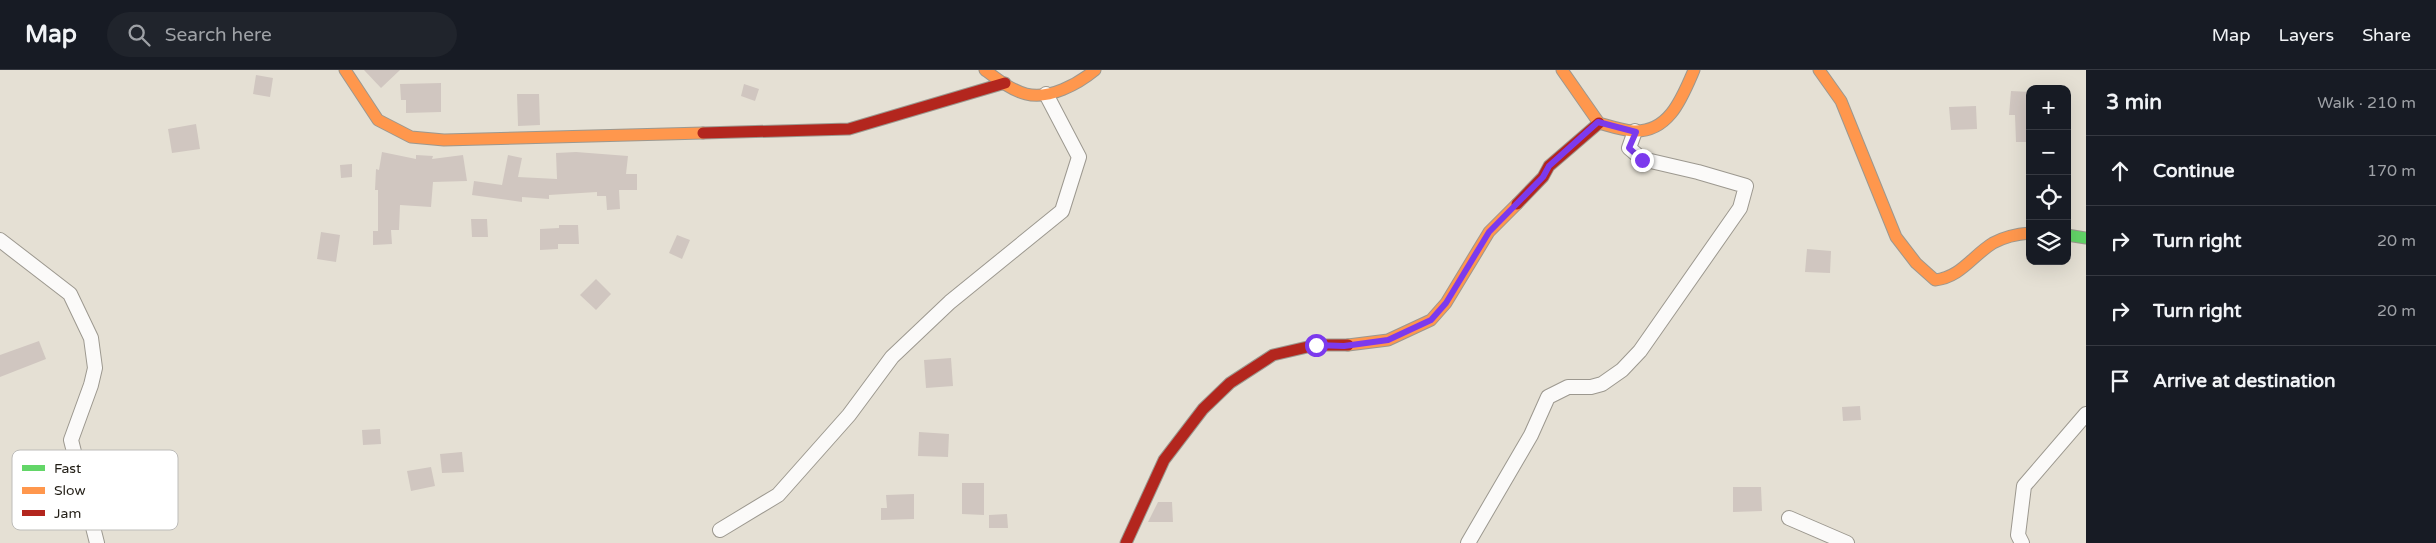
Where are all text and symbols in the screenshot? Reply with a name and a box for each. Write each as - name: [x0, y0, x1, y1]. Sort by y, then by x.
- search box: [107, 12, 457, 57]
- text: Map: [25, 20, 77, 49]
- icon: search: [125, 21, 153, 49]
- text: Search here: [165, 24, 272, 46]
- text: Map: [2212, 24, 2251, 46]
- text: Layers: [2279, 24, 2334, 46]
- text: Share: [2362, 24, 2411, 46]
- map controls: [2026, 85, 2071, 265]
- button: +: [2026, 85, 2071, 130]
- text: 3 min: [2106, 90, 2162, 115]
- text: Walk · 210 m: [2317, 93, 2416, 113]
- button: −: [2026, 130, 2071, 175]
- route end: [1631, 149, 1654, 172]
- icon: ahead: [2106, 157, 2134, 185]
- text: Continue: [2153, 160, 2235, 182]
- text: 170 m: [2367, 161, 2416, 181]
- button: locate: [2026, 175, 2071, 220]
- button: layers: [2026, 220, 2071, 265]
- icon: right: [2106, 227, 2134, 255]
- text: Turn right: [2153, 230, 2241, 252]
- text: 20 m: [2377, 231, 2416, 251]
- icon: right: [2106, 297, 2134, 325]
- text: Turn right: [2153, 300, 2241, 322]
- text: 20 m: [2377, 301, 2416, 321]
- route start: [1305, 334, 1328, 357]
- icon: arrive: [2106, 367, 2134, 395]
- text: Arrive at destination: [2153, 370, 2336, 392]
- legend: [12, 450, 178, 530]
- text: Fast: [54, 460, 82, 477]
- text: Slow: [54, 482, 86, 499]
- text: Jam: [54, 505, 81, 522]

